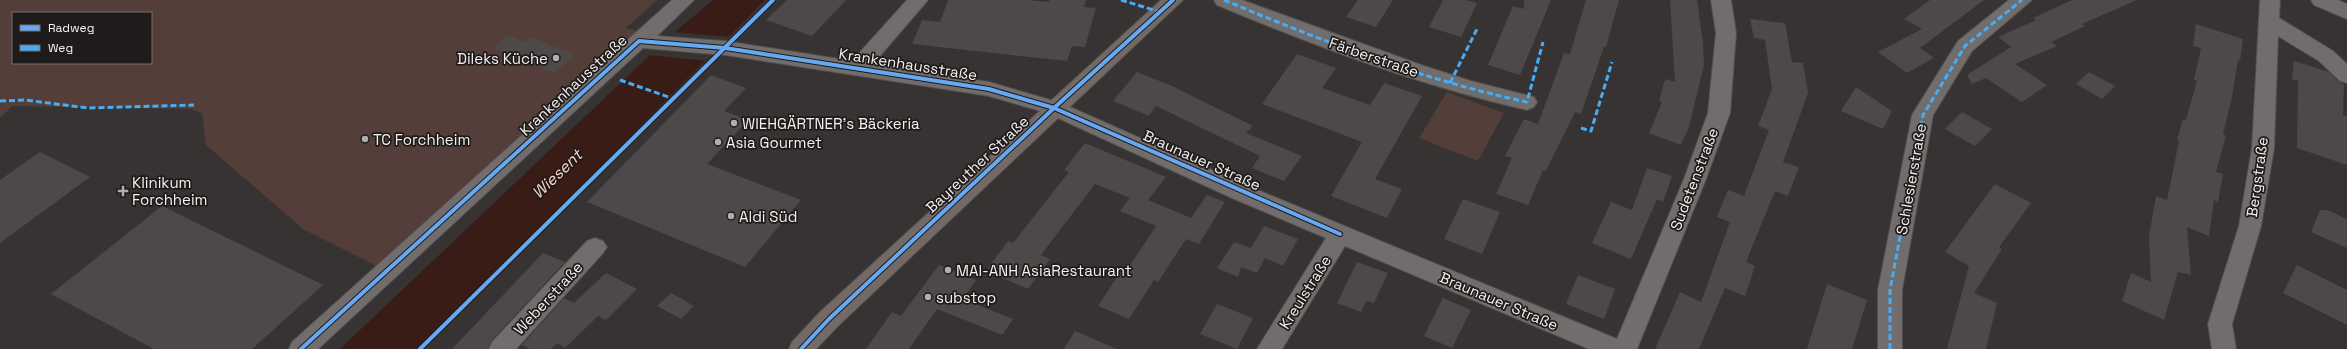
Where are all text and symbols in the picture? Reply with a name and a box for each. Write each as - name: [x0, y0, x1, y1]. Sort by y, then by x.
- legend: [12, 12, 152, 64]
- text: Radweg: [48, 20, 94, 36]
- street label: Krankenhausstraße: [515, 30, 631, 140]
- street label: Färberstraße: [1327, 33, 1421, 81]
- text: Weg: [48, 40, 73, 56]
- street label: Krankenhausstraße: [837, 44, 979, 84]
- place label: Dileks Küche: [457, 49, 548, 68]
- marker: Dileks Küche: [551, 53, 561, 63]
- street label: Bayreuther Straße: [922, 111, 1033, 217]
- place label: WIEHGÄRTNER's Bäckeria: [742, 114, 920, 133]
- marker: WIEHGÄRTNER's Bäckeria: [729, 118, 739, 128]
- street label: Schlesierstraße: [1892, 122, 1930, 236]
- street label: Sudetenstraße: [1666, 125, 1722, 233]
- street label: Braunauer Straße: [1140, 126, 1264, 194]
- place label: TC Forchheim: [373, 130, 470, 149]
- place label: Asia Gourmet: [726, 133, 822, 152]
- marker: TC Forchheim: [360, 134, 370, 144]
- street label: Bergstraße: [2242, 136, 2272, 218]
- marker: Asia Gourmet: [713, 137, 723, 147]
- water label: Wiesent: [527, 144, 588, 203]
- place label: Klinikum Forchheim: [132, 173, 207, 209]
- marker: Klinikum Forchheim: [117, 185, 129, 197]
- place label: Aldi Süd: [739, 207, 797, 226]
- marker: Aldi Süd: [726, 211, 736, 221]
- street label: Kreulstraße: [1275, 252, 1335, 332]
- street label: Weberstraße: [509, 257, 587, 338]
- place label: MAI-ANH AsiaRestaurant: [956, 261, 1132, 280]
- marker: MAI-ANH AsiaRestaurant: [943, 265, 953, 275]
- street label: Braunauer Straße: [1437, 268, 1561, 335]
- place label: substop: [936, 288, 996, 307]
- marker: substop: [923, 292, 933, 302]

